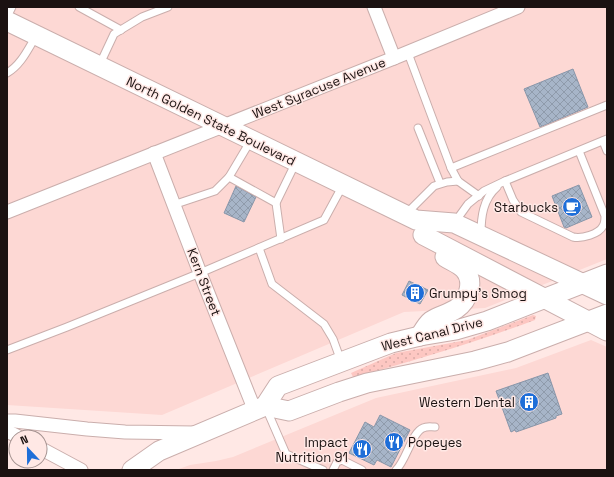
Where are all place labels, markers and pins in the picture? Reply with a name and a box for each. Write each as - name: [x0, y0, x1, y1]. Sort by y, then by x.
- cafe icon: Starbucks: [561, 196, 583, 218]
- place label: Starbucks: [494, 199, 558, 216]
- building icon: Grumpy's Smog: [404, 282, 426, 304]
- place label: Grumpy's Smog: [429, 285, 527, 302]
- building icon: Western Dental: [518, 391, 540, 413]
- place label: Western Dental: [419, 394, 515, 411]
- restaurant icon: Popeyes: [383, 431, 405, 453]
- place label: Impact Nutrition 91: [275, 434, 348, 466]
- place label: Popeyes: [408, 434, 462, 451]
- restaurant icon: Impact Nutrition 91: [351, 438, 373, 460]

